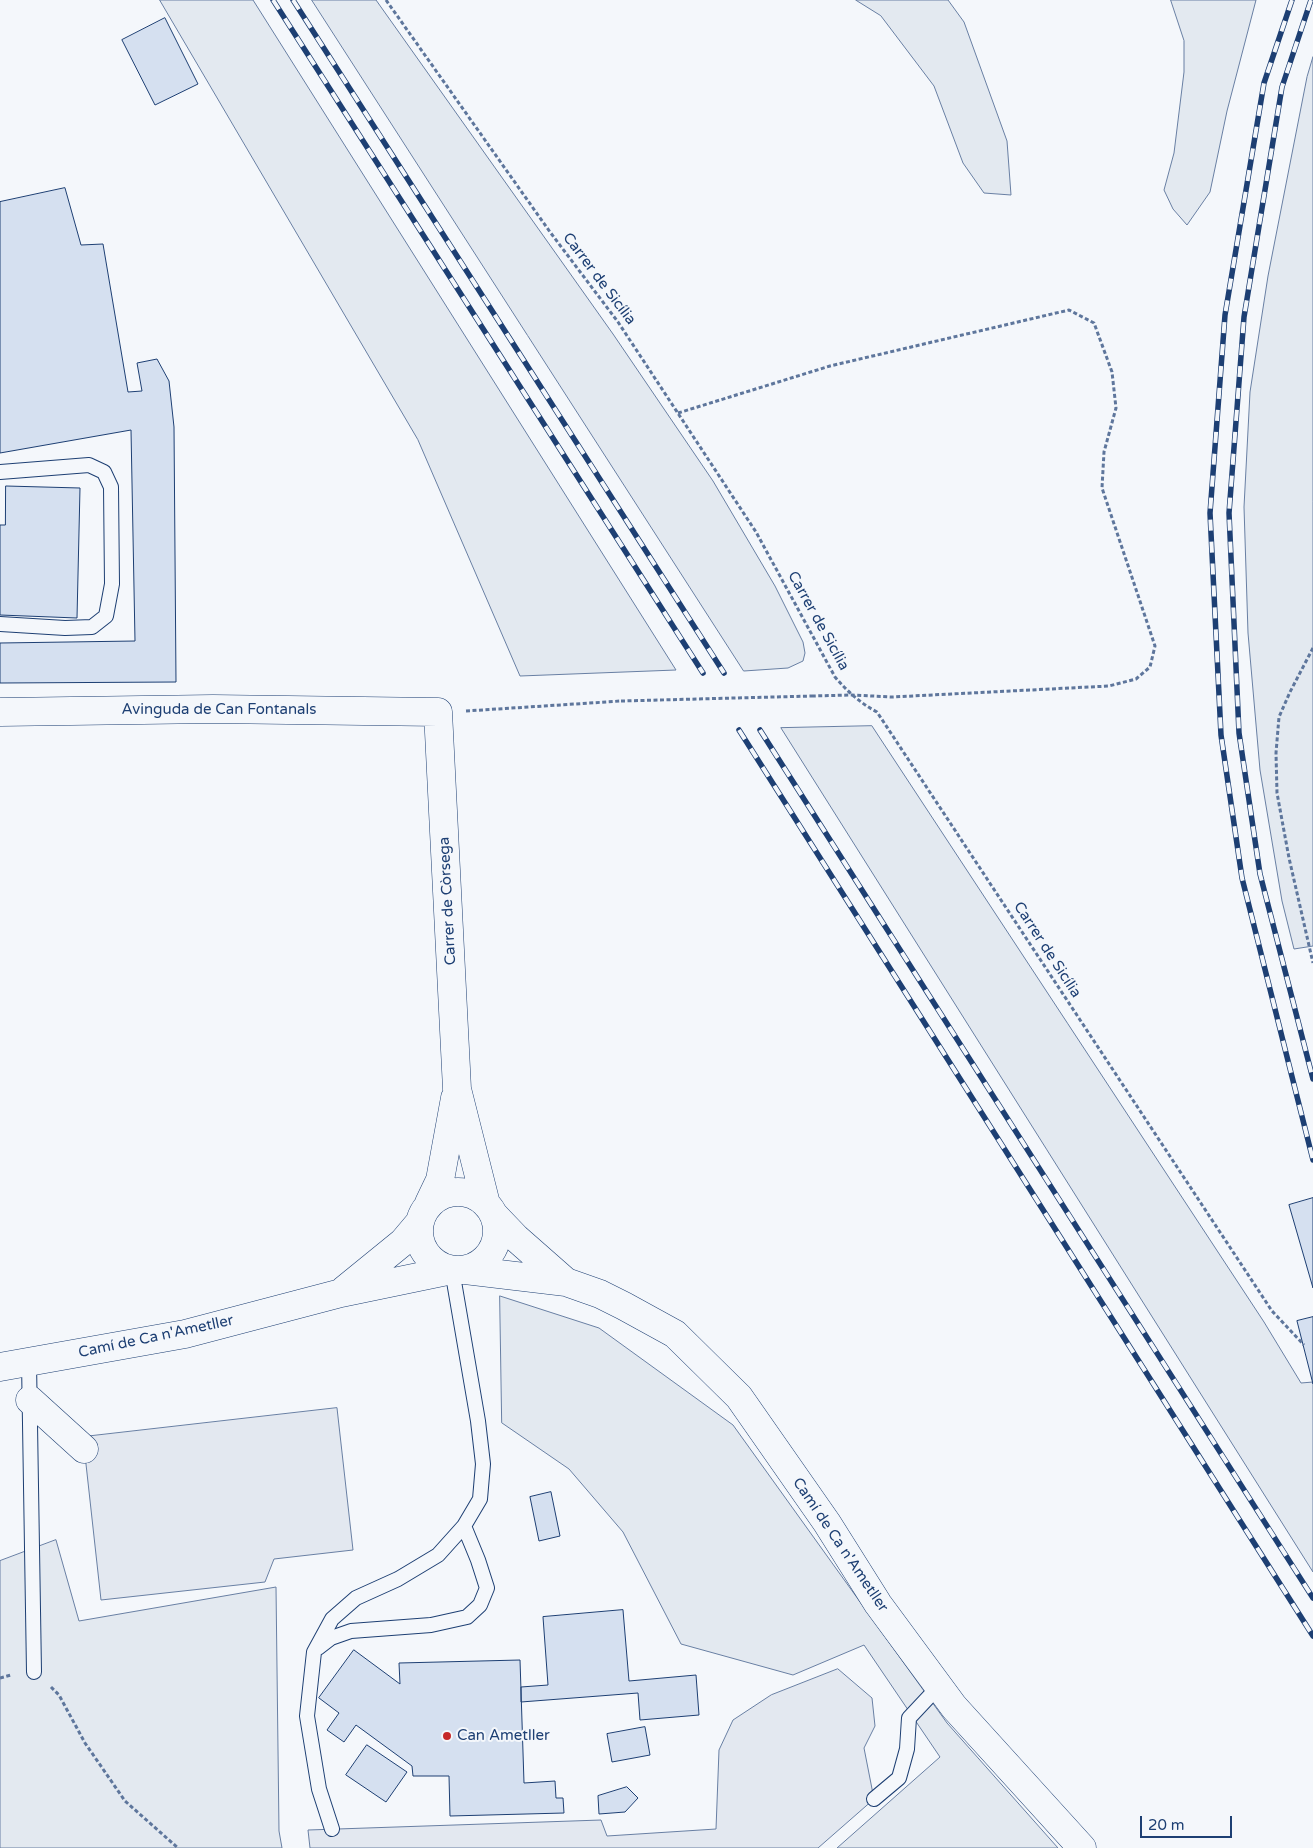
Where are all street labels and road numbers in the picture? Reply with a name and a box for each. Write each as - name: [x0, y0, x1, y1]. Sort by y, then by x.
- street label: Carrer de Sicília: [559, 229, 639, 329]
- street label: Carrer de Sicília: [783, 568, 853, 674]
- street label: Avinguda de Can Fontanals: [122, 701, 316, 719]
- street label: Carrer de Còrsega: [436, 836, 460, 966]
- street label: Carrer de Sicília: [1009, 899, 1085, 1001]
- street label: Camí de Ca n'Ametller: [77, 1312, 235, 1362]
- street label: Camí de Ca n'Ametller: [788, 1474, 892, 1616]

